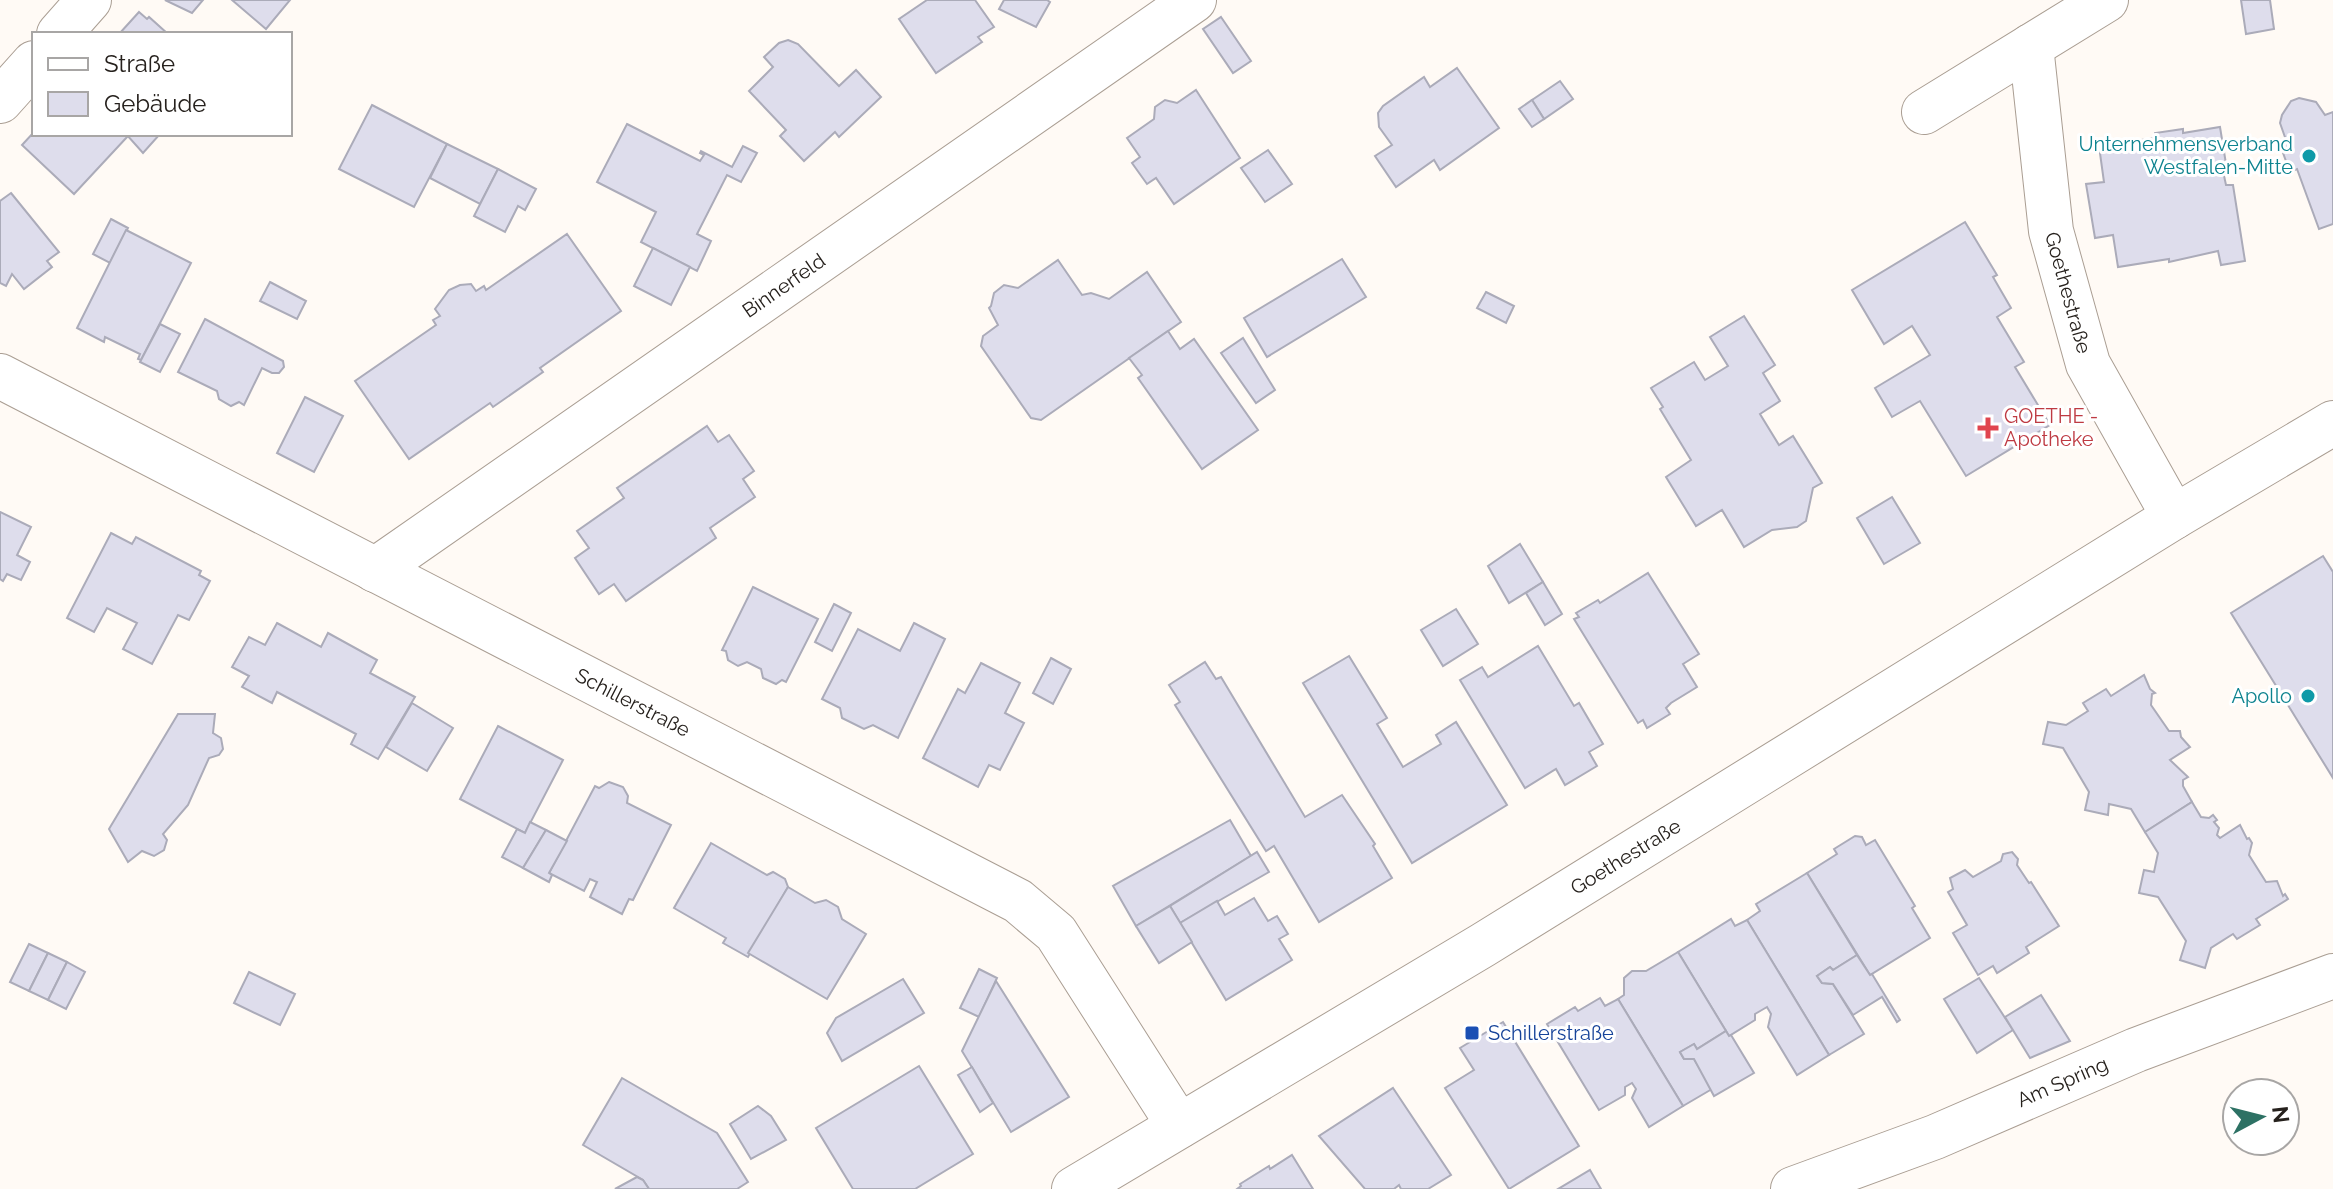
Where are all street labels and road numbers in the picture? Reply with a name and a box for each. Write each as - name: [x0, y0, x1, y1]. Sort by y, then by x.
- street label: Goethestraße: [2040, 229, 2097, 356]
- street label: Binnerfeld: [738, 248, 830, 323]
- street label: Schillerstraße: [571, 663, 694, 742]
- street label: Goethestraße: [1566, 813, 1685, 900]
- street label: Am Spring: [2013, 1052, 2112, 1112]

